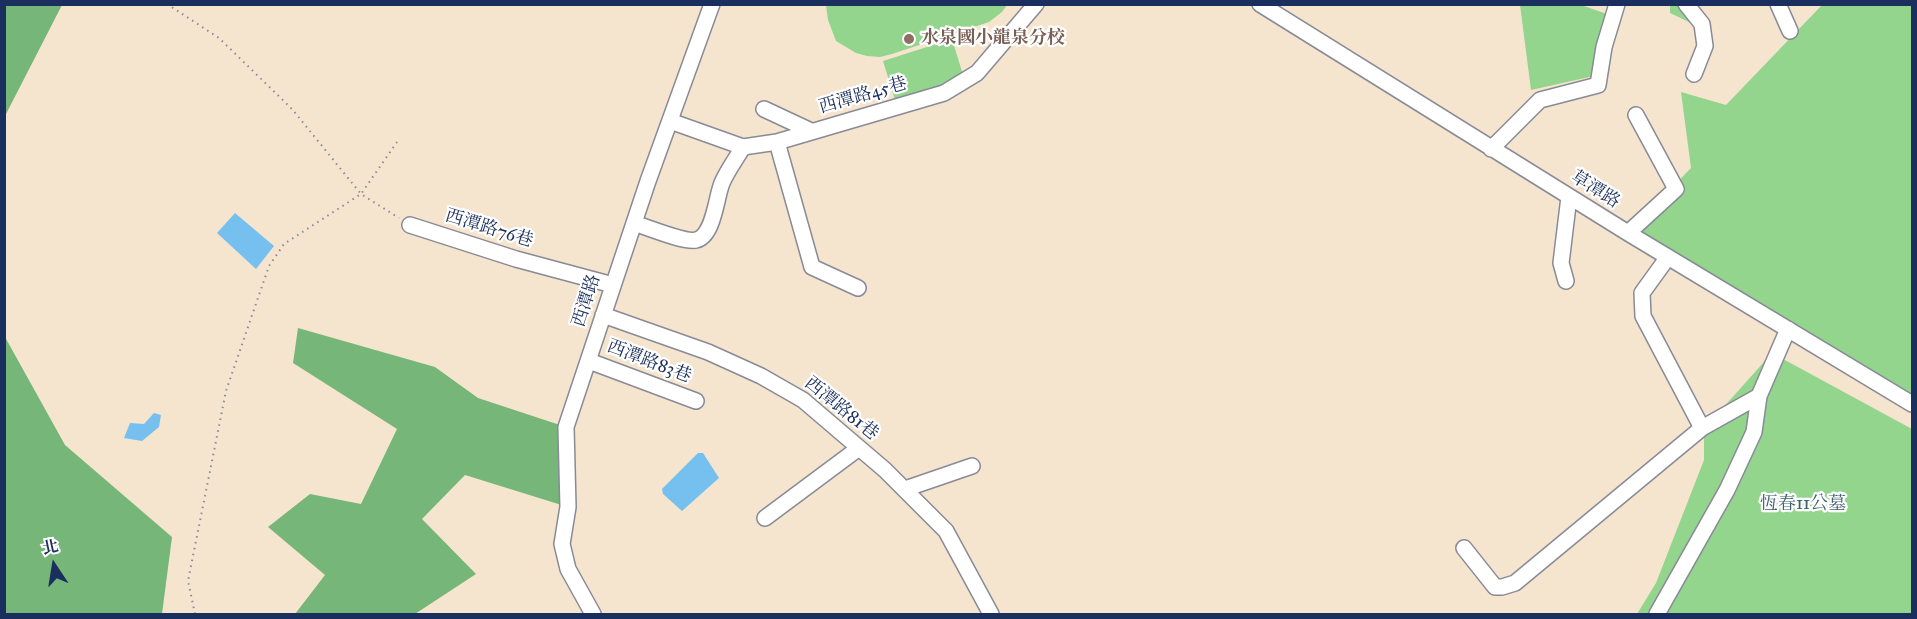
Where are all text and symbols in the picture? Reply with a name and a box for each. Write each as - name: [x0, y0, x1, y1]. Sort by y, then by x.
- place label: 水泉國小龍泉分校: [921, 28, 1065, 50]
- marker: 水泉國小龍泉分校: [902, 32, 916, 46]
- street label: 西潭路45巷: [817, 73, 909, 119]
- street label: 草潭路: [1566, 167, 1624, 213]
- street label: 西潭路76巷: [442, 205, 536, 253]
- street label: 西潭路: [568, 272, 606, 330]
- street label: 西潭路83巷: [604, 336, 694, 388]
- street label: 西潭路81巷: [800, 373, 882, 445]
- park label: 恆春11公墓: [1760, 494, 1846, 516]
- north arrow: [24, 535, 84, 595]
- text: 北: [40, 536, 60, 558]

